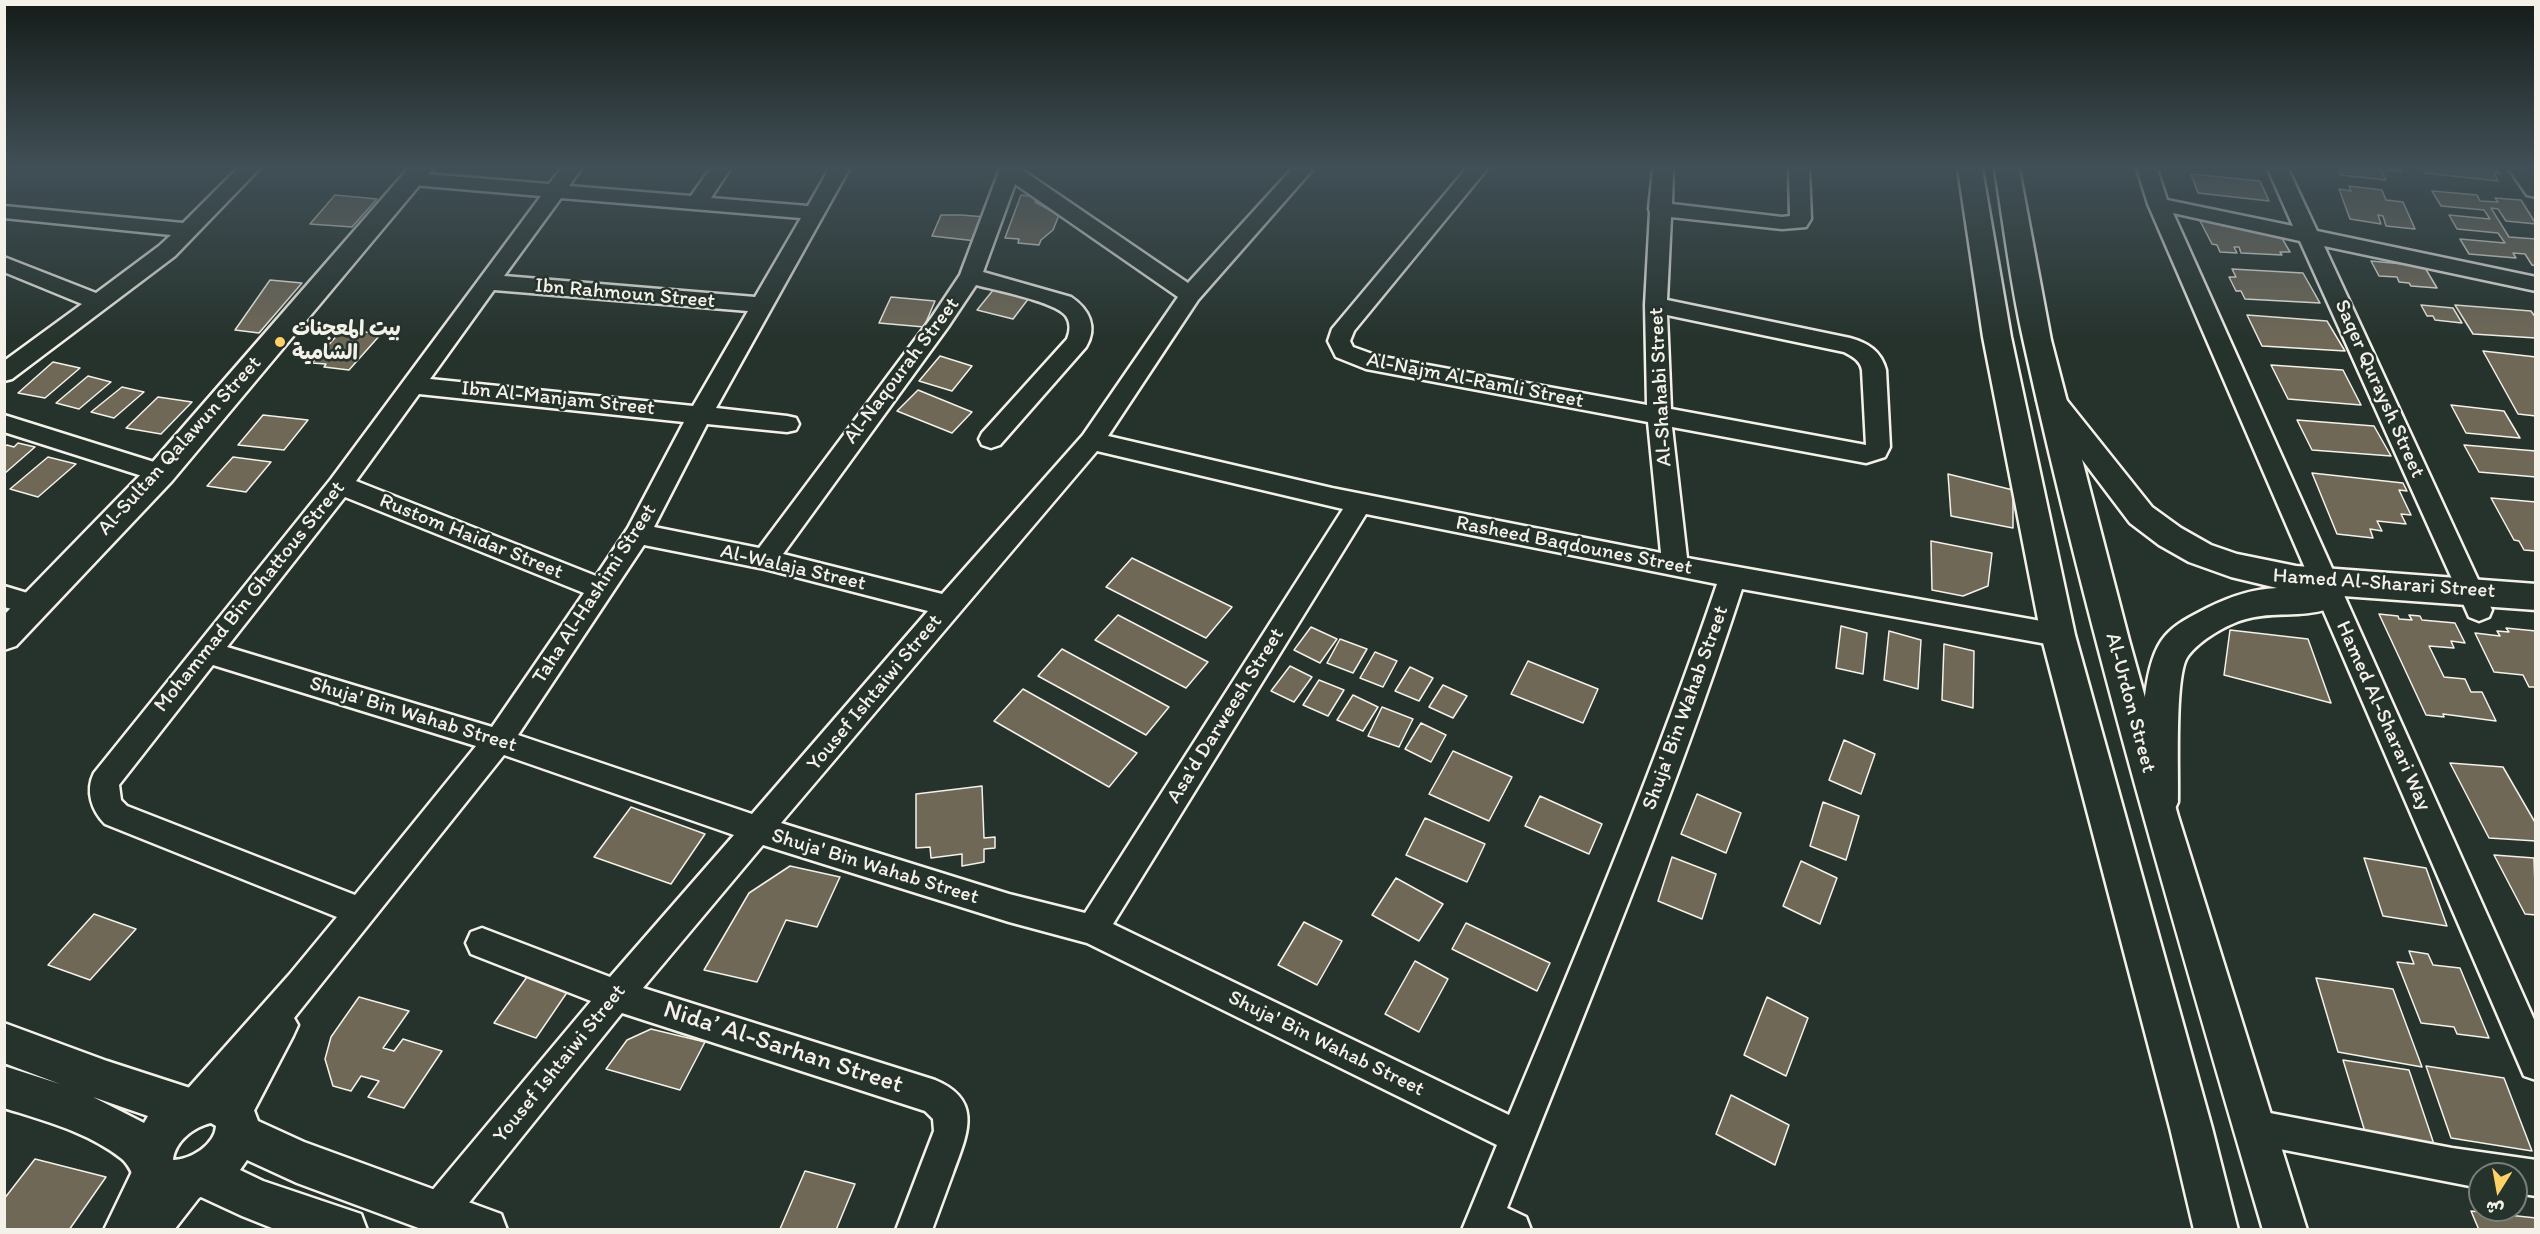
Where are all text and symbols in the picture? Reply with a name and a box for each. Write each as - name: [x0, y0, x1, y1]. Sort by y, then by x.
- street label: Ibn Rahmoun Street: [534, 274, 716, 314]
- street label: Al-Naqourah Street: [839, 293, 965, 449]
- street label: Saqer Quraysh Street: [2328, 296, 2430, 482]
- street label: Al-Shahabi Street: [1644, 307, 1678, 467]
- place label: بيت المعجنات الشامية: [292, 317, 401, 367]
- marker: بيت المعجنات الشامية: [273, 335, 287, 349]
- street label: Al-Najm Al-Ramli Street: [1364, 348, 1586, 414]
- street label: Al-Sultan Qalawun Street: [93, 351, 267, 541]
- street label: Ibn Al-Manjam Street: [460, 376, 656, 422]
- street label: Mohammad Bin Ghattous Street: [149, 476, 351, 718]
- street label: Rustom Haidar Street: [375, 489, 567, 585]
- street label: Taha Al-Hashimi Street: [527, 499, 663, 689]
- street label: Rasheed Baqdounes Street: [1454, 511, 1694, 581]
- street label: Al-Walaja Street: [718, 539, 868, 597]
- street label: Hamed Al-Sharari Street: [2272, 564, 2496, 604]
- street label: Shuja' Bin Wahab Street: [1637, 603, 1735, 813]
- street label: Yousef Ishtaiwi Street: [802, 609, 948, 777]
- street label: Hamed Al-Sharari Way: [2330, 617, 2436, 815]
- street label: Asa'd Darweesh Street: [1162, 624, 1290, 808]
- street label: Al-Urdon Street: [2099, 630, 2161, 776]
- street label: Shuja' Bin Wahab Street: [306, 671, 520, 759]
- street label: Shuja' Bin Wahab Street: [768, 823, 982, 911]
- street label: Yousef Ishtaiwi Street: [488, 980, 632, 1148]
- street label: Shuja' Bin Wahab Street: [1224, 985, 1428, 1103]
- street label: Nida’ Al-Sarhan Street: [659, 994, 907, 1102]
- north arrow: [2468, 1162, 2528, 1222]
- text: ش: [2484, 1197, 2505, 1219]

